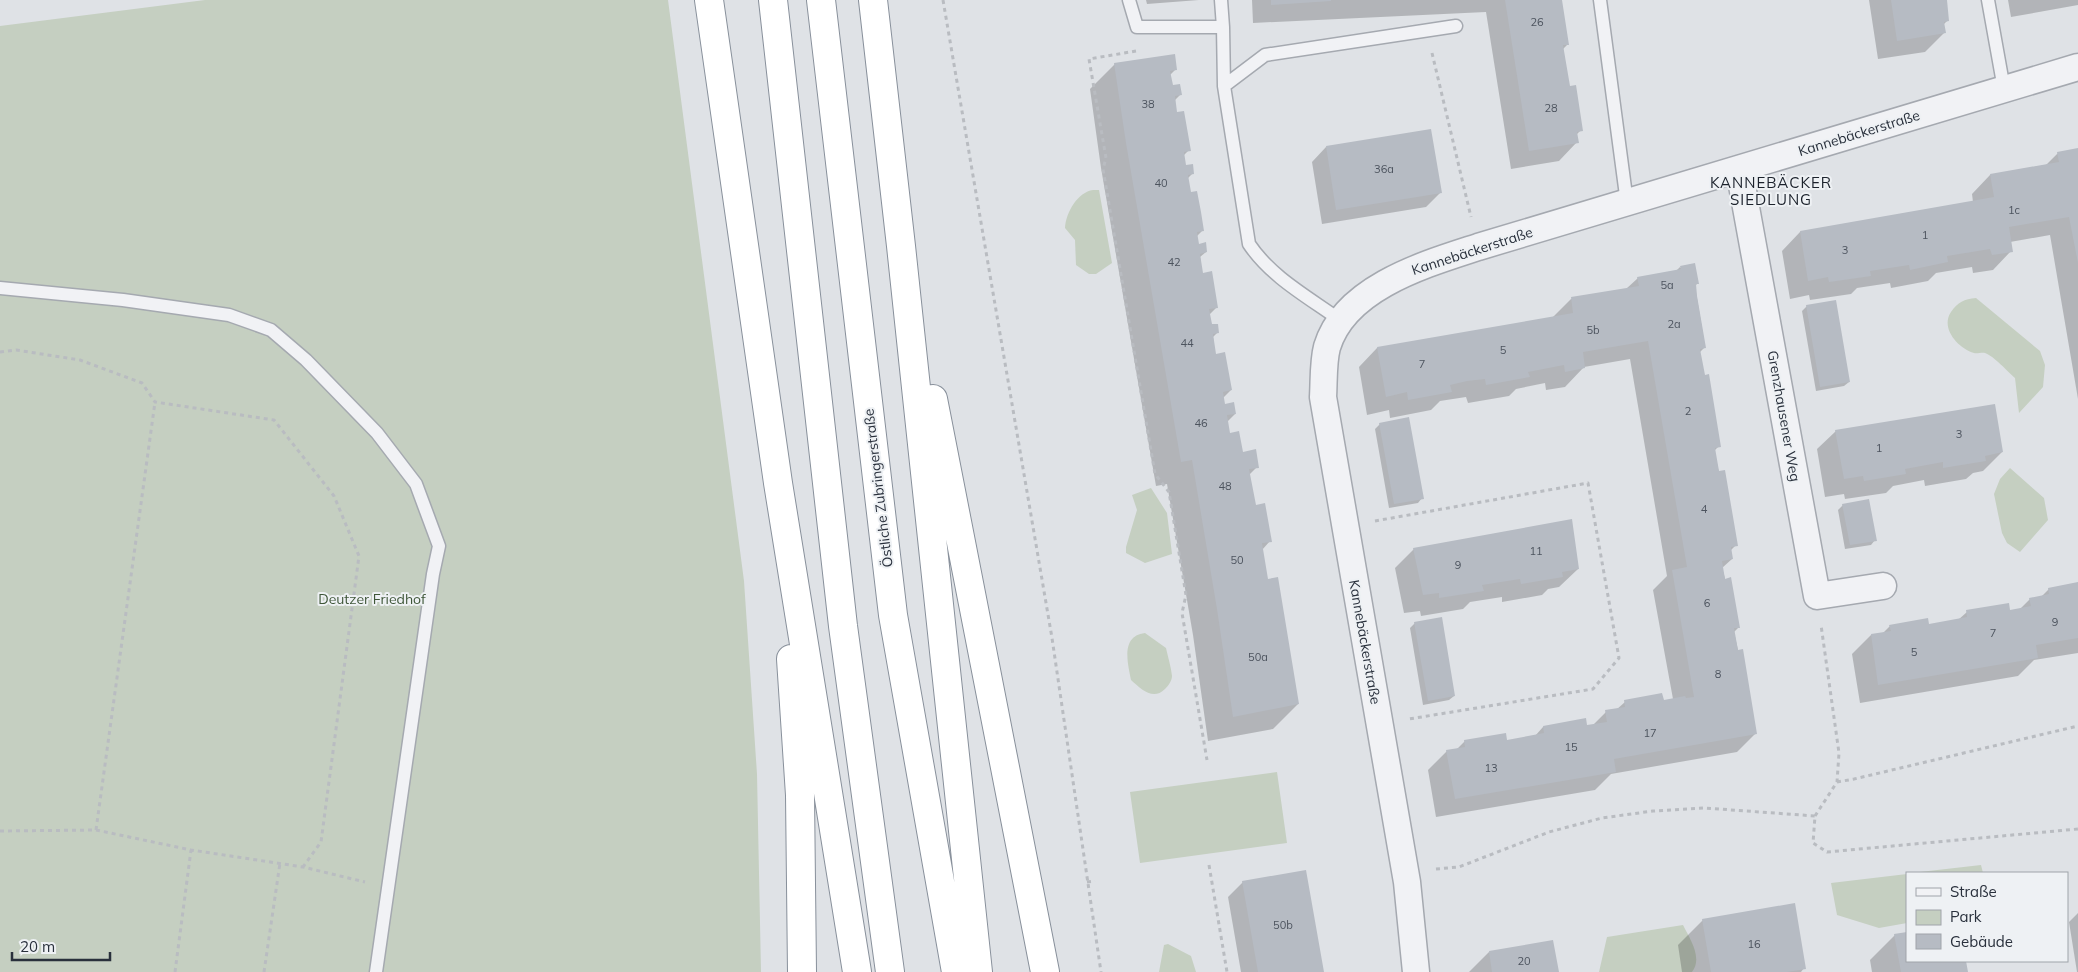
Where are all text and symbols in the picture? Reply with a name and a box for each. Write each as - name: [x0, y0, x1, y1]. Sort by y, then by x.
- house number: 26: [1530, 15, 1544, 29]
- house number: 38: [1141, 97, 1155, 111]
- house number: 28: [1544, 101, 1558, 115]
- street label: Kannebäckerstraße: [1796, 106, 1922, 160]
- house number: 36a: [1374, 162, 1394, 176]
- district label: KANNEBÄCKER SIEDLUNG: [1710, 173, 1832, 209]
- house number: 40: [1154, 176, 1168, 190]
- house number: 1c: [2008, 203, 2021, 217]
- street label: Kannebäckerstraße: [1409, 223, 1535, 279]
- house number: 1: [1922, 228, 1928, 242]
- house number: 3: [1842, 243, 1848, 257]
- house number: 42: [1167, 255, 1181, 269]
- house number: 5a: [1660, 278, 1674, 292]
- house number: 2a: [1667, 317, 1681, 331]
- house number: 5b: [1586, 323, 1600, 337]
- house number: 44: [1180, 336, 1194, 350]
- house number: 5: [1500, 343, 1507, 357]
- street label: Grenzhausener Weg: [1764, 349, 1804, 483]
- house number: 7: [1419, 357, 1425, 371]
- house number: 2: [1685, 404, 1692, 418]
- street label: Östliche Zubringerstraße: [859, 408, 897, 568]
- house number: 46: [1194, 416, 1208, 430]
- house number: 3: [1956, 427, 1962, 441]
- house number: 1: [1876, 441, 1882, 455]
- house number: 48: [1218, 479, 1232, 493]
- house number: 4: [1701, 502, 1708, 516]
- house number: 11: [1529, 544, 1543, 558]
- house number: 50: [1230, 553, 1244, 567]
- house number: 9: [1455, 558, 1461, 572]
- street label: Kannebäckerstraße: [1345, 578, 1385, 706]
- park label: Deutzer Friedhof: [318, 590, 426, 608]
- house number: 6: [1704, 596, 1711, 610]
- house number: 9: [2052, 615, 2058, 629]
- house number: 7: [1990, 626, 1996, 640]
- house number: 5: [1911, 645, 1918, 659]
- house number: 50a: [1248, 650, 1268, 664]
- house number: 8: [1715, 667, 1722, 681]
- house number: 17: [1643, 726, 1657, 740]
- house number: 15: [1564, 740, 1578, 754]
- house number: 13: [1484, 761, 1498, 775]
- legend: [1906, 872, 2068, 962]
- text: Straße: [1950, 882, 1997, 901]
- text: Park: [1950, 907, 1982, 926]
- house number: 50b: [1273, 918, 1293, 932]
- scale bar: [12, 930, 110, 962]
- text: Gebäude: [1950, 932, 2013, 951]
- text: 20 m: [20, 937, 55, 956]
- house number: 16: [1747, 937, 1761, 951]
- house number: 20: [1517, 954, 1531, 968]

